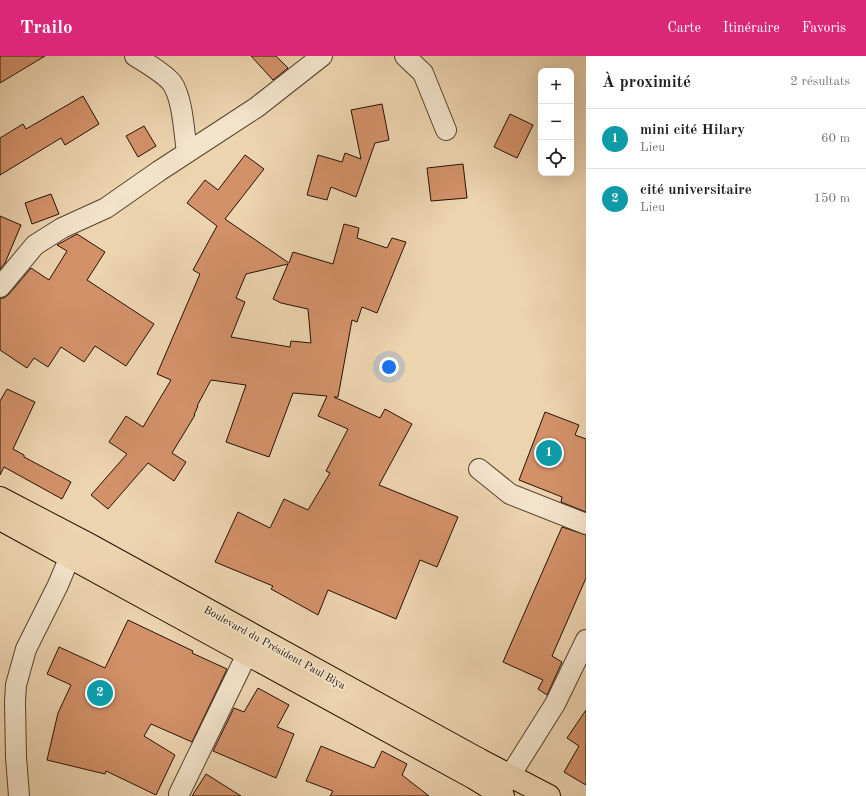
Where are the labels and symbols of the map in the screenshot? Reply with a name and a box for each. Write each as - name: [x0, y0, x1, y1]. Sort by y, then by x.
- your location: [379, 357, 399, 377]
- pin: 1: [536, 438, 562, 468]
- street label: Boulevard du Président Paul Biya: [202, 605, 347, 692]
- pin: 2: [87, 678, 113, 708]

